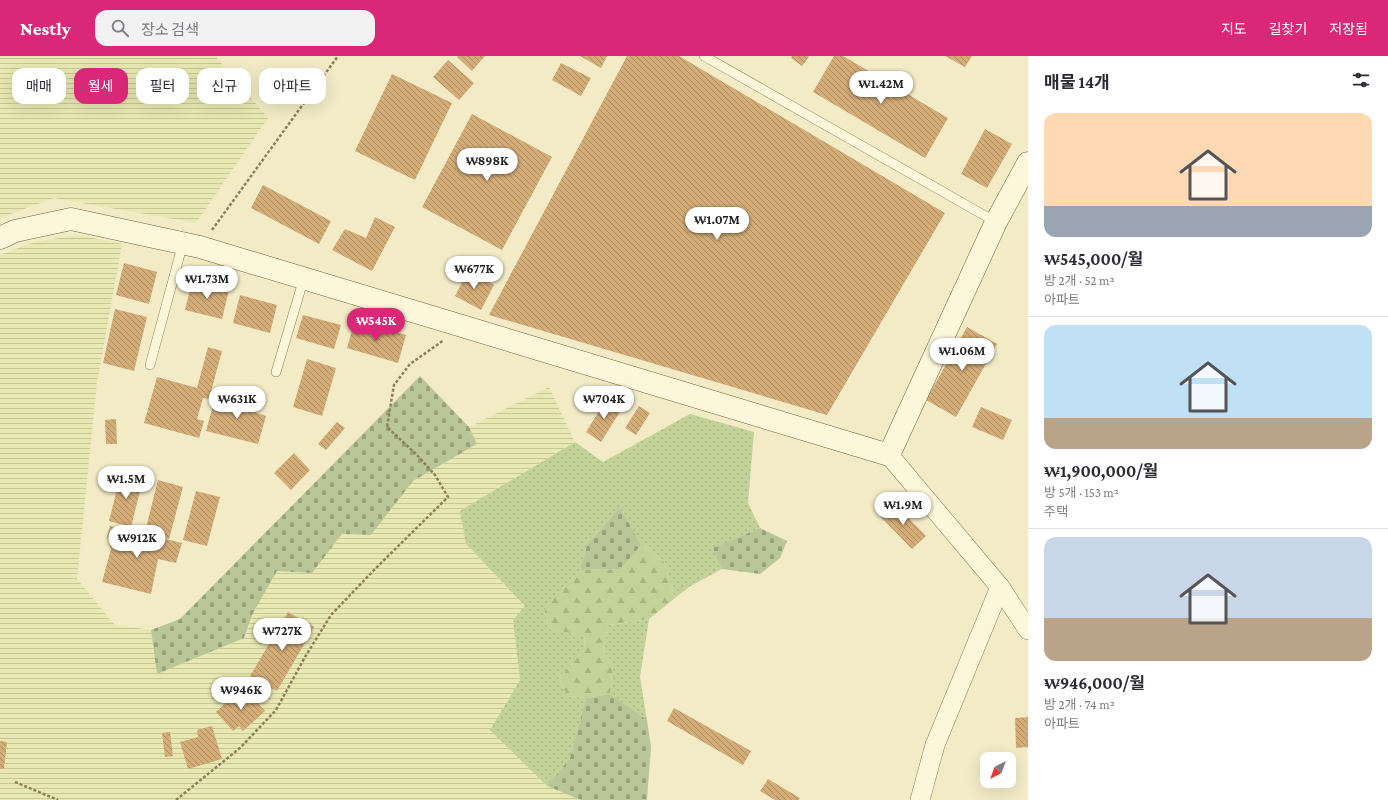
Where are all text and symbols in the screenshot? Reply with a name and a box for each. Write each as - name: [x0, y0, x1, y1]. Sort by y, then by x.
- search box: [95, 10, 375, 46]
- icon: search: [109, 17, 131, 39]
- text: Nestly: [20, 18, 71, 39]
- text: 지도: [1221, 21, 1247, 37]
- text: 길찾기: [1269, 21, 1307, 37]
- text: 저장됨: [1329, 21, 1368, 37]
- text: 장소 검색: [141, 22, 199, 38]
- chip: 매매: [12, 68, 66, 104]
- chip: 월세: [74, 68, 128, 104]
- chip: 필터: [136, 68, 189, 104]
- chip: 신규: [197, 68, 251, 104]
- chip: 아파트: [259, 68, 326, 104]
- icon: filters: [1350, 69, 1372, 91]
- pin: ₩1.42M: [848, 71, 914, 105]
- text: 매물 14개: [1044, 73, 1110, 92]
- text: ₩1.42M: [858, 76, 904, 91]
- icon: home: [1172, 139, 1244, 211]
- pin: ₩898K: [459, 148, 515, 182]
- text: ₩898K: [466, 153, 508, 168]
- pin: ₩1.07M: [684, 207, 750, 241]
- text: ₩1.07M: [694, 212, 740, 227]
- text: ₩545,000/월: [1044, 250, 1143, 269]
- pin: ₩677K: [446, 256, 502, 290]
- text: ₩677K: [454, 261, 494, 276]
- pin: ₩1.73M: [174, 266, 240, 300]
- text: ₩1.73M: [185, 271, 229, 286]
- text: 방 2개 · 52 m²: [1044, 273, 1115, 288]
- text: 아파트: [1044, 292, 1080, 307]
- pin: ₩545K: [348, 308, 404, 342]
- text: ₩545K: [356, 313, 396, 328]
- pin: ₩1.06M: [929, 338, 995, 372]
- text: ₩1.06M: [939, 343, 985, 358]
- icon: home: [1172, 351, 1244, 423]
- pin: ₩631K: [209, 386, 265, 420]
- pin: ₩704K: [576, 386, 632, 420]
- text: ₩631K: [218, 391, 256, 406]
- text: ₩704K: [583, 391, 625, 406]
- text: ₩1,900,000/월: [1044, 462, 1158, 481]
- pin: ₩1.5M: [98, 466, 154, 500]
- text: ₩1.5M: [107, 471, 145, 486]
- text: 방 5개 · 153 m²: [1044, 485, 1119, 500]
- pin: ₩1.9M: [875, 492, 931, 526]
- text: ₩1.9M: [883, 497, 923, 512]
- text: 주택: [1044, 504, 1068, 519]
- pin: ₩912K: [109, 525, 165, 559]
- text: ₩912K: [117, 530, 157, 545]
- icon: home: [1172, 563, 1244, 635]
- pin: ₩727K: [254, 618, 310, 652]
- text: ₩727K: [262, 623, 302, 638]
- text: ₩946,000/월: [1044, 674, 1145, 693]
- pin: ₩946K: [213, 677, 269, 711]
- text: ₩946K: [220, 682, 262, 697]
- text: 방 2개 · 74 m²: [1044, 697, 1115, 712]
- text: 아파트: [1044, 716, 1080, 731]
- north arrow: [980, 752, 1016, 788]
- map controls: [980, 752, 1016, 788]

